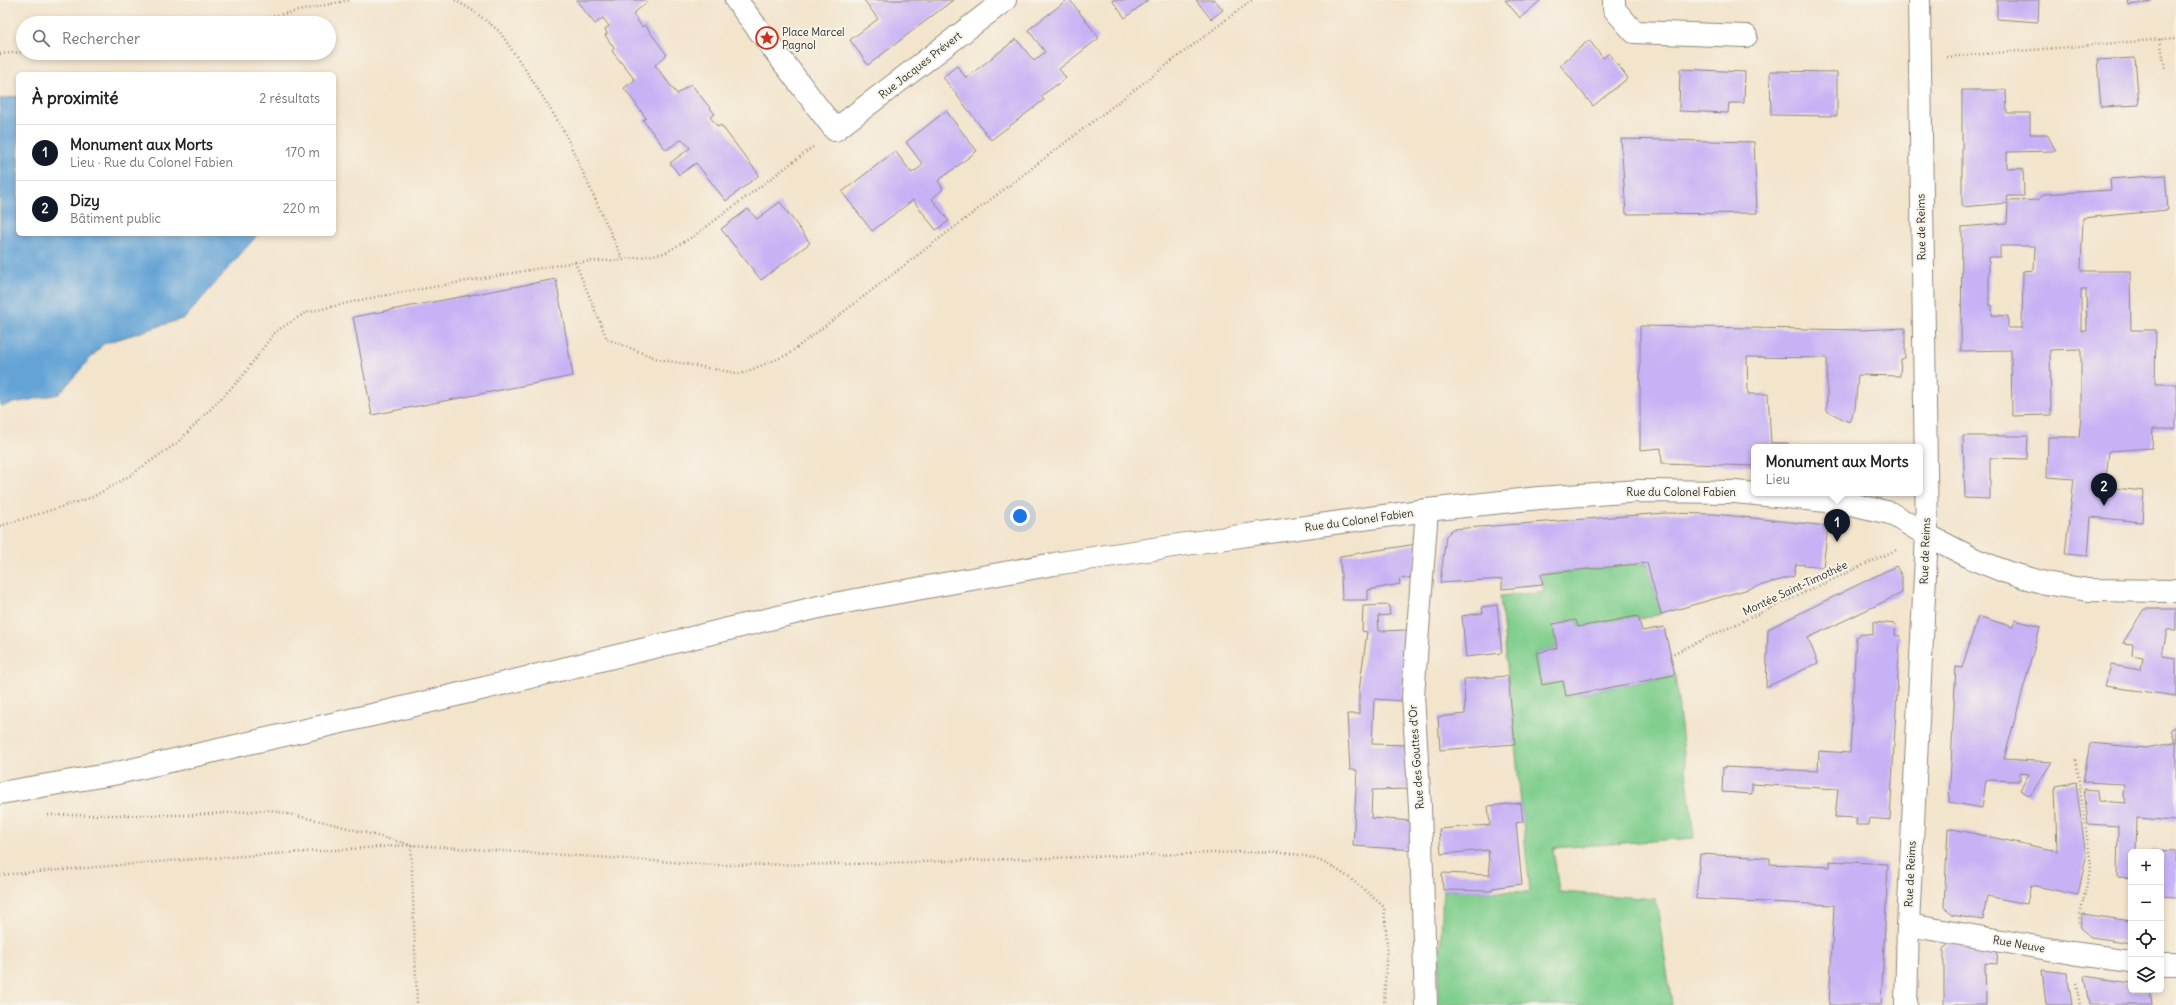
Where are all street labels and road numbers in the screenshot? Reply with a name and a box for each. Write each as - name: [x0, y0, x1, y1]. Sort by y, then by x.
- street label: Rue Jacques Prévert: [876, 28, 964, 102]
- street label: Rue de Reims: [1913, 194, 1929, 260]
- street label: Rue du Colonel Fabien: [1626, 485, 1736, 499]
- street label: Rue du Colonel Fabien: [1304, 505, 1414, 535]
- street label: Rue de Reims: [1917, 517, 1933, 585]
- street label: Montée Saint-Timothée: [1740, 558, 1850, 618]
- street label: Rue des Gouttes d'Or: [1405, 704, 1427, 810]
- street label: Rue de Reims: [1901, 840, 1919, 908]
- street label: Rue Neuve: [1992, 933, 2046, 956]

